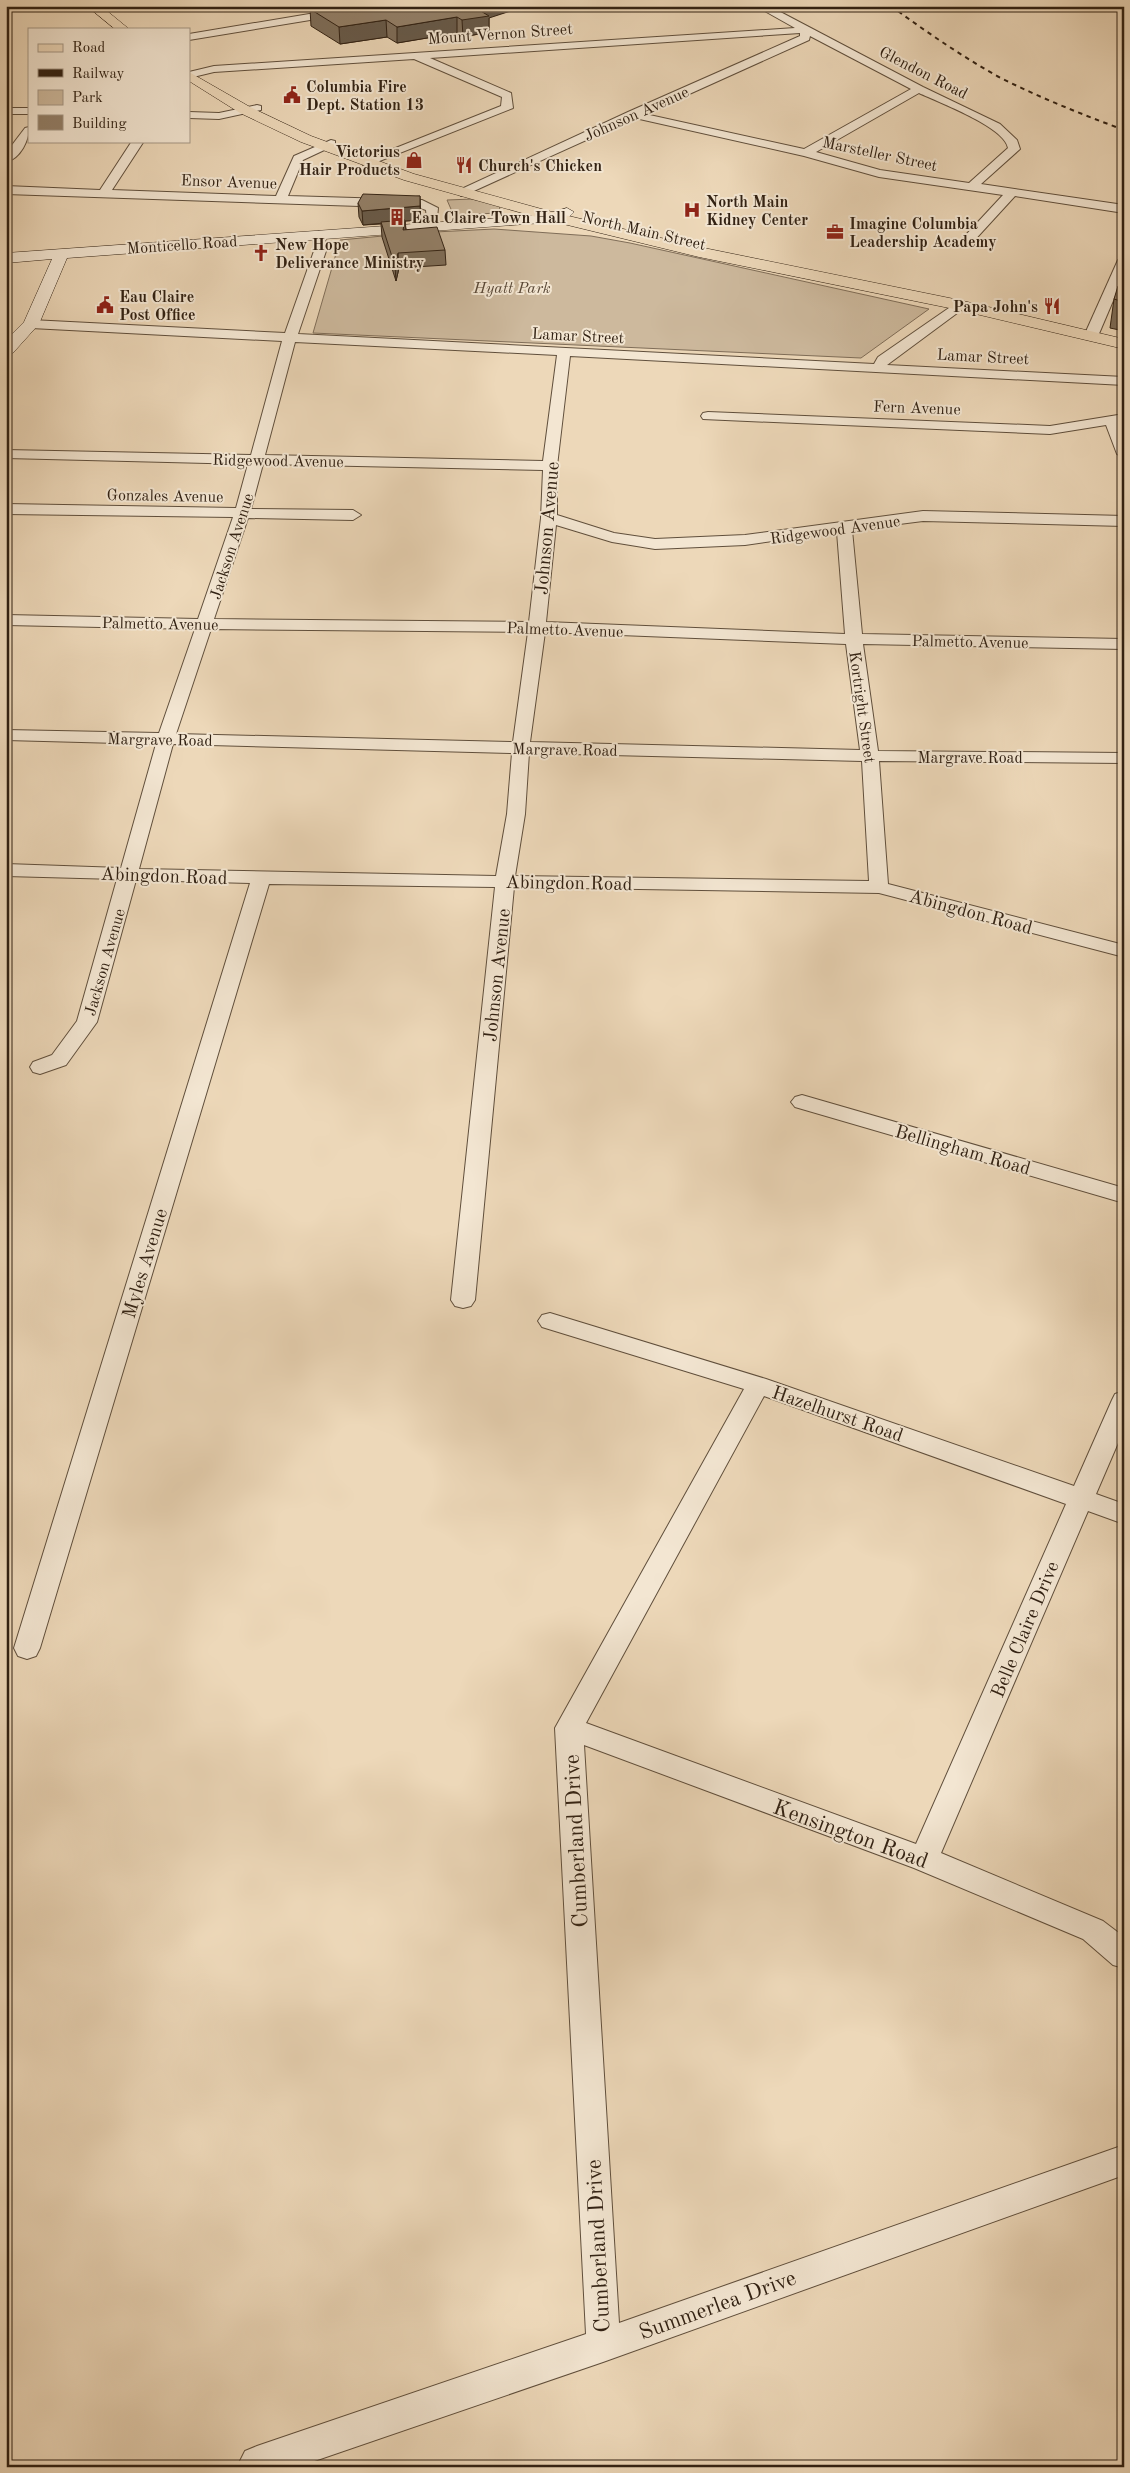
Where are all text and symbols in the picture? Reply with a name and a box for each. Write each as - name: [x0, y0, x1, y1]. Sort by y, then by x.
- street label: Mount Vernon Street: [427, 22, 574, 48]
- legend: [28, 28, 190, 142]
- text: Road: [72, 41, 106, 56]
- street label: Glendon Road: [876, 45, 970, 103]
- text: Railway: [72, 67, 125, 82]
- place label: Columbia Fire Dept. Station 13: [306, 80, 424, 114]
- public building icon: Columbia Fire Dept. Station 13: [282, 85, 302, 105]
- street label: Johnson Avenue: [582, 85, 692, 145]
- text: Park: [72, 91, 103, 106]
- text: Building: [72, 117, 127, 132]
- street label: Marsteller Street: [821, 135, 939, 175]
- place label: Victorius Hair Products: [299, 145, 400, 179]
- shop icon: Victorius Hair Products: [404, 150, 424, 170]
- restaurant icon: Church's Chicken: [454, 155, 474, 175]
- place label: Church's Chicken: [478, 159, 602, 175]
- street label: Ensor Avenue: [180, 173, 277, 193]
- place label: North Main Kidney Center: [706, 195, 808, 229]
- hospital icon: North Main Kidney Center: [682, 200, 702, 220]
- building icon: Eau Claire Town Hall: [387, 207, 407, 227]
- street label: North Main Street: [580, 210, 707, 254]
- place label: Eau Claire Town Hall: [411, 211, 566, 227]
- place label: Imagine Columbia Leadership Academy: [849, 217, 997, 251]
- office icon: Imagine Columbia Leadership Academy: [825, 222, 845, 242]
- street label: Monticello Road: [126, 234, 238, 258]
- place label: New Hope Deliverance Ministry: [275, 238, 424, 272]
- church icon: New Hope Deliverance Ministry: [251, 243, 271, 263]
- park label: Hyatt Park: [472, 281, 551, 297]
- place label: Eau Claire Post Office: [119, 290, 196, 324]
- public building icon: Eau Claire Post Office: [95, 295, 115, 315]
- restaurant icon: Papa John's: [1042, 296, 1062, 316]
- place label: Papa John's: [953, 300, 1038, 316]
- street label: Lamar Street: [531, 327, 625, 347]
- street label: Lamar Street: [936, 348, 1030, 368]
- street label: Fern Avenue: [873, 399, 961, 419]
- street label: Ridgewood Avenue: [212, 453, 344, 471]
- street label: Johnson Avenue: [533, 461, 564, 596]
- street label: Gonzales Avenue: [106, 488, 224, 506]
- street label: Jackson Avenue: [208, 492, 258, 602]
- street label: Ridgewood Avenue: [769, 514, 901, 548]
- street label: Palmetto Avenue: [101, 616, 219, 634]
- street label: Palmetto Avenue: [506, 621, 624, 641]
- street label: Palmetto Avenue: [911, 634, 1029, 652]
- street label: Kortright Street: [845, 650, 877, 765]
- street label: Margrave Road: [107, 732, 213, 750]
- street label: Margrave Road: [512, 742, 618, 760]
- street label: Margrave Road: [917, 751, 1023, 767]
- street label: Abingdon Road: [100, 866, 228, 889]
- street label: Abingdon Road: [505, 874, 633, 895]
- street label: Abingdon Road: [906, 888, 1034, 939]
- street label: Jackson Avenue: [83, 907, 129, 1018]
- street label: Johnson Avenue: [482, 908, 515, 1043]
- street label: Bellingham Road: [892, 1123, 1032, 1180]
- street label: Myles Avenue: [121, 1207, 172, 1321]
- street label: Hazelhurst Road: [769, 1384, 905, 1447]
- street label: Belle Claire Drive: [989, 1559, 1064, 1701]
- street label: Cumberland Drive: [561, 1754, 593, 1928]
- street label: Kensington Road: [770, 1797, 931, 1873]
- street label: Cumberland Drive: [583, 2159, 615, 2333]
- street label: Summerlea Drive: [636, 2267, 799, 2345]

